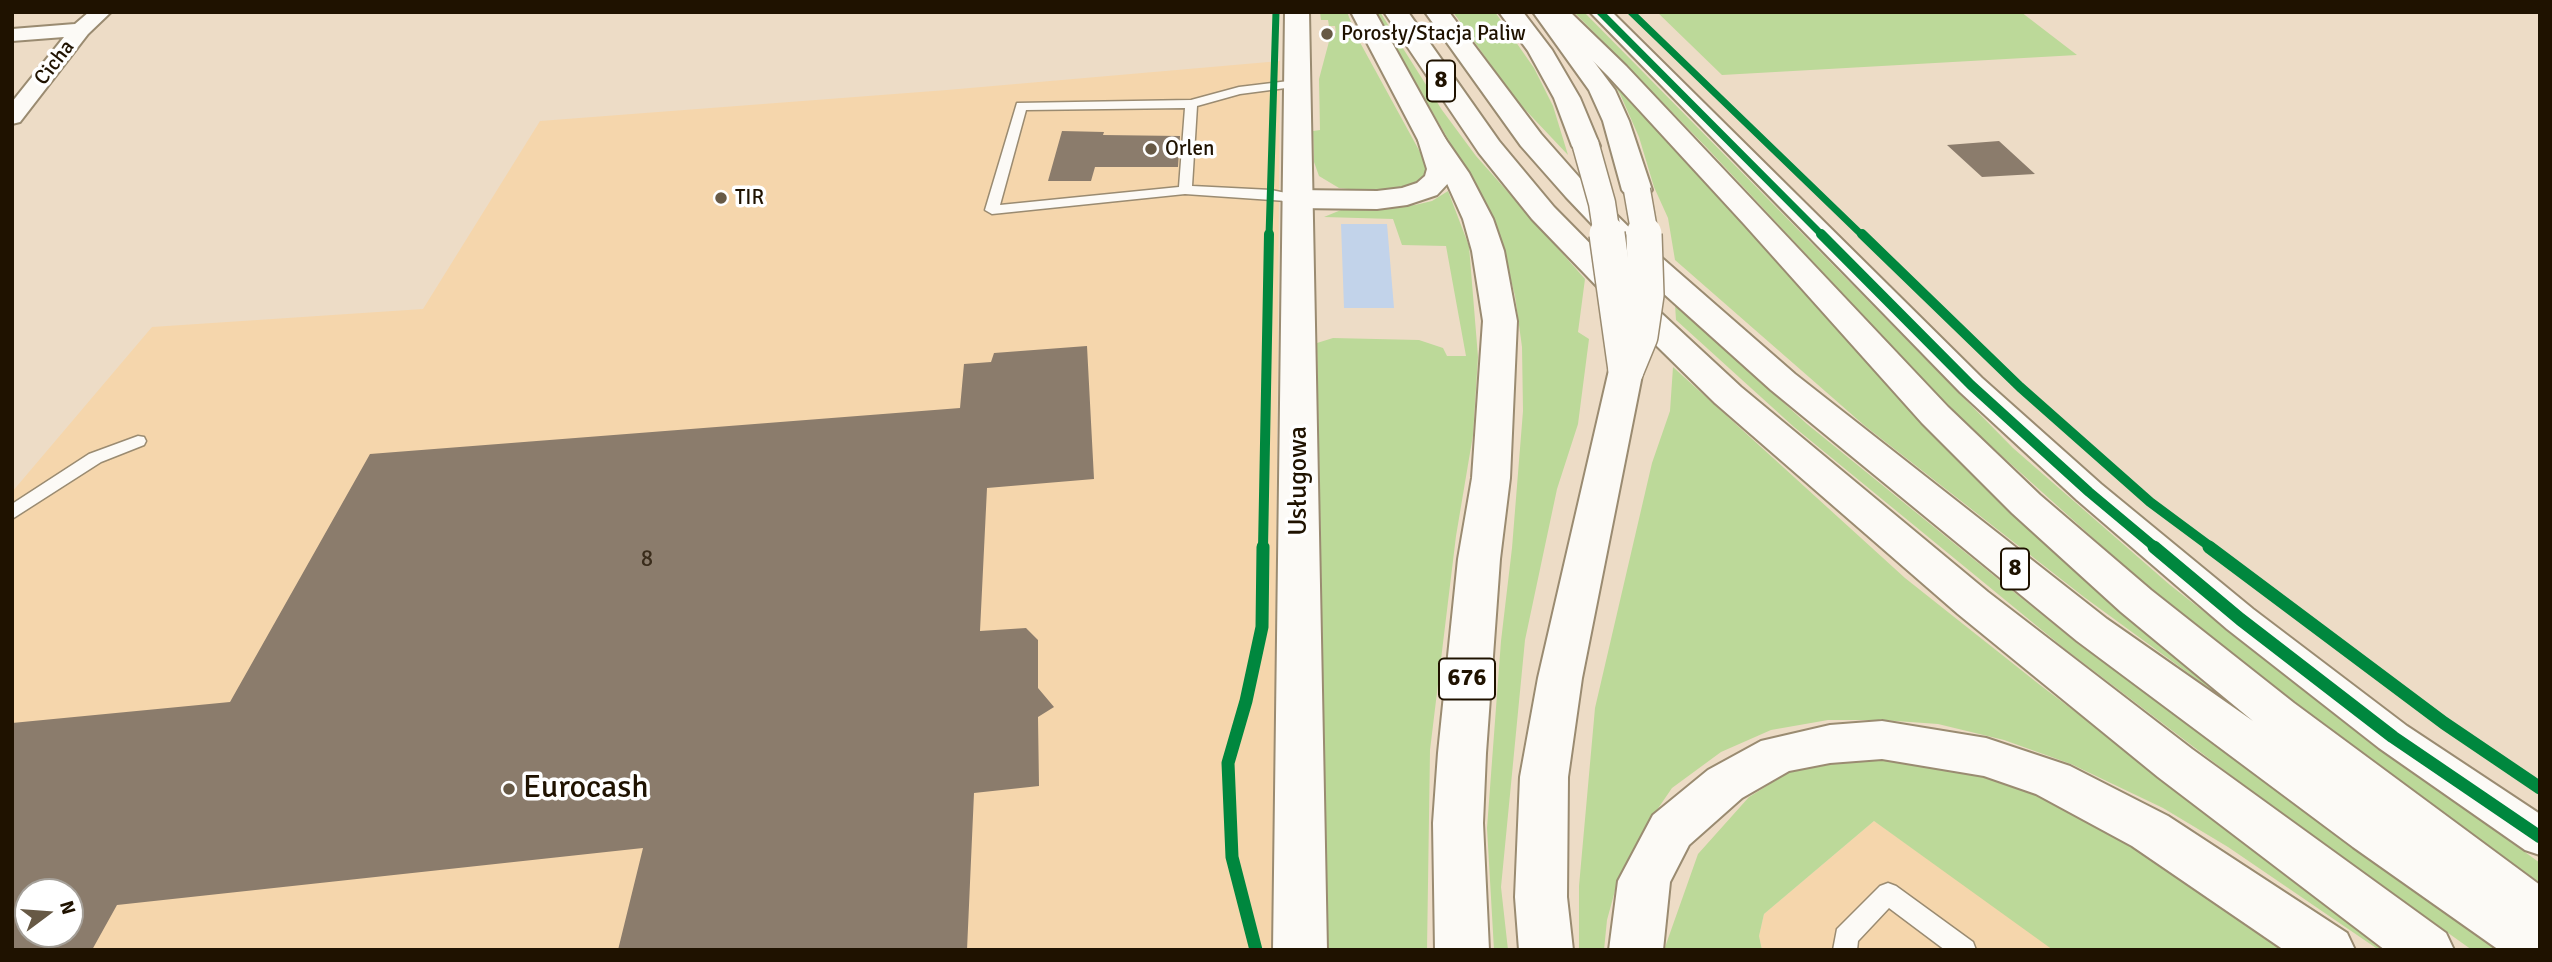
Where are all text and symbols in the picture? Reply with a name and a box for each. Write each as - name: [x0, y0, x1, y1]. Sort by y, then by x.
- place label: Porosły/Stacja Paliw: [1341, 21, 1526, 47]
- marker: Porosły/Stacja Paliw: [1319, 26, 1335, 42]
- street label: Cicha: [30, 35, 80, 91]
- road number: 8: [1427, 60, 1455, 102]
- place label: Orlen: [1165, 136, 1214, 162]
- marker: Orlen: [1143, 141, 1159, 157]
- place label: TIR: [735, 185, 764, 211]
- marker: TIR: [713, 190, 729, 206]
- street label: Usługowa: [1283, 426, 1315, 536]
- house number: 8: [641, 546, 653, 574]
- road number: 8: [2001, 548, 2029, 590]
- road number: 676: [1439, 658, 1495, 700]
- place label: Eurocash: [523, 770, 649, 808]
- marker: Eurocash: [501, 781, 517, 797]
- north arrow: [14, 878, 84, 948]
- text: N: [54, 898, 81, 917]

